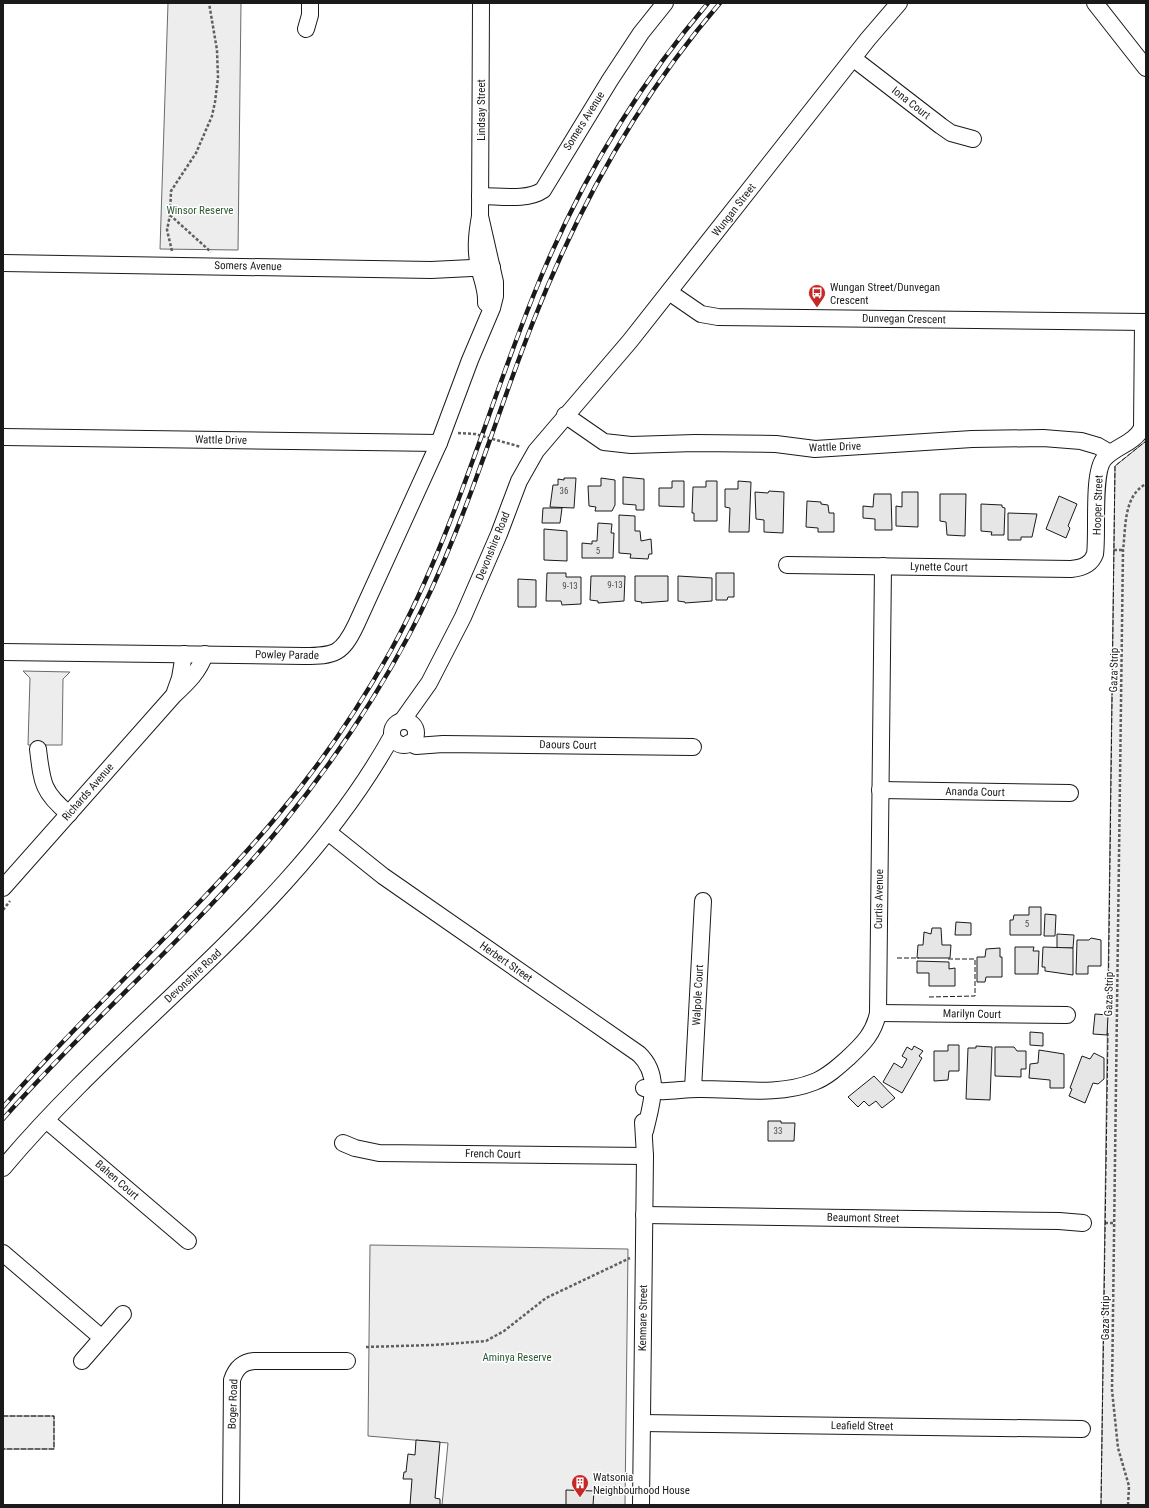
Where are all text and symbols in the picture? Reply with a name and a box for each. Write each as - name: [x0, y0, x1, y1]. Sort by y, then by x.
- street label: Lindsay Street: [475, 79, 488, 141]
- street label: Iona Court: [889, 84, 933, 122]
- street label: Somers Avenue: [561, 89, 607, 153]
- street label: Wungan Street: [709, 181, 759, 239]
- park label: Winsor Reserve: [166, 204, 234, 217]
- street label: Somers Avenue: [214, 259, 282, 273]
- place label: Wungan Street/Dunvegan Crescent: [830, 281, 940, 307]
- bus stop icon: Wungan Street/Dunvegan Crescent: [807, 283, 827, 308]
- street label: Dunvegan Crescent: [862, 312, 946, 326]
- street label: Wattle Drive: [195, 433, 247, 447]
- street label: Wattle Drive: [809, 440, 861, 454]
- street label: Hooper Street: [1090, 475, 1106, 535]
- house number: 36: [560, 486, 568, 496]
- street label: Devonshire Road: [473, 510, 513, 582]
- house number: 5: [596, 546, 601, 556]
- street label: Lynette Court: [910, 560, 968, 574]
- house number: 9-13: [607, 580, 623, 590]
- house number: 9-13: [562, 581, 578, 591]
- street label: Powley Parade: [255, 648, 319, 662]
- street label: Gaza Strip: [1107, 648, 1121, 692]
- street label: Daours Court: [539, 738, 597, 752]
- street label: Richards Avenue: [59, 761, 117, 823]
- street label: Ananda Court: [945, 785, 1005, 799]
- street label: Curtis Avenue: [872, 869, 886, 929]
- house number: 5: [1025, 919, 1030, 929]
- street label: Herbert Street: [477, 939, 535, 985]
- street label: Devonshire Road: [162, 946, 224, 1006]
- street label: Walpole Court: [690, 964, 706, 1026]
- street label: Gaza Strip: [1102, 972, 1116, 1016]
- street label: Marilyn Court: [943, 1007, 1001, 1021]
- house number: 33: [774, 1126, 782, 1136]
- street label: French Court: [465, 1147, 521, 1161]
- street label: Bahen Court: [93, 1158, 141, 1202]
- street label: Beaumont Street: [827, 1211, 899, 1225]
- street label: Kenmare Street: [636, 1285, 650, 1351]
- street label: Gaza Strip: [1099, 1296, 1112, 1340]
- park label: Aminya Reserve: [482, 1351, 552, 1364]
- street label: Boger Road: [226, 1379, 240, 1429]
- street label: Leafield Street: [831, 1419, 893, 1433]
- place label: Watsonia Neighbourhood House: [593, 1471, 690, 1497]
- building icon: Watsonia Neighbourhood House: [570, 1473, 590, 1498]

